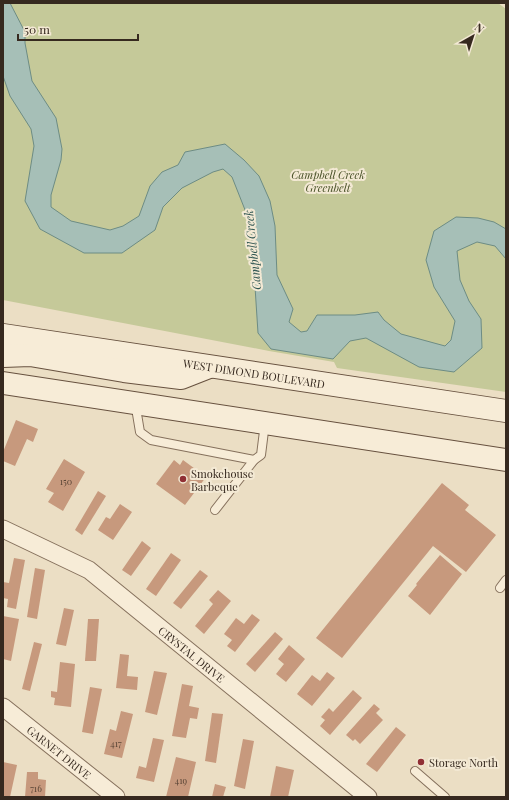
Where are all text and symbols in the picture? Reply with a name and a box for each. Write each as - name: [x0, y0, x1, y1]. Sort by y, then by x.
- scale bar: [18, 16, 138, 42]
- north arrow: [453, 16, 493, 56]
- text: N: [472, 20, 487, 36]
- text: 50 m: [24, 21, 50, 37]
- park label: Campbell Creek Greenbelt: [291, 167, 365, 195]
- water label: Campbell Creek: [240, 209, 264, 291]
- street label: WEST DIMOND BOULEVARD: [181, 355, 326, 391]
- place label: Smokehouse Barbeque: [191, 466, 254, 494]
- marker: Smokehouse Barbeque: [178, 474, 188, 484]
- house number: 150: [60, 475, 72, 487]
- street label: CRYSTAL DRIVE: [156, 622, 228, 685]
- street label: GARNET DRIVE: [24, 722, 95, 782]
- house number: 417: [110, 737, 122, 749]
- place label: Storage North: [429, 755, 499, 770]
- marker: Storage North: [416, 757, 426, 767]
- house number: 419: [175, 774, 188, 786]
- house number: 716: [30, 782, 42, 794]

